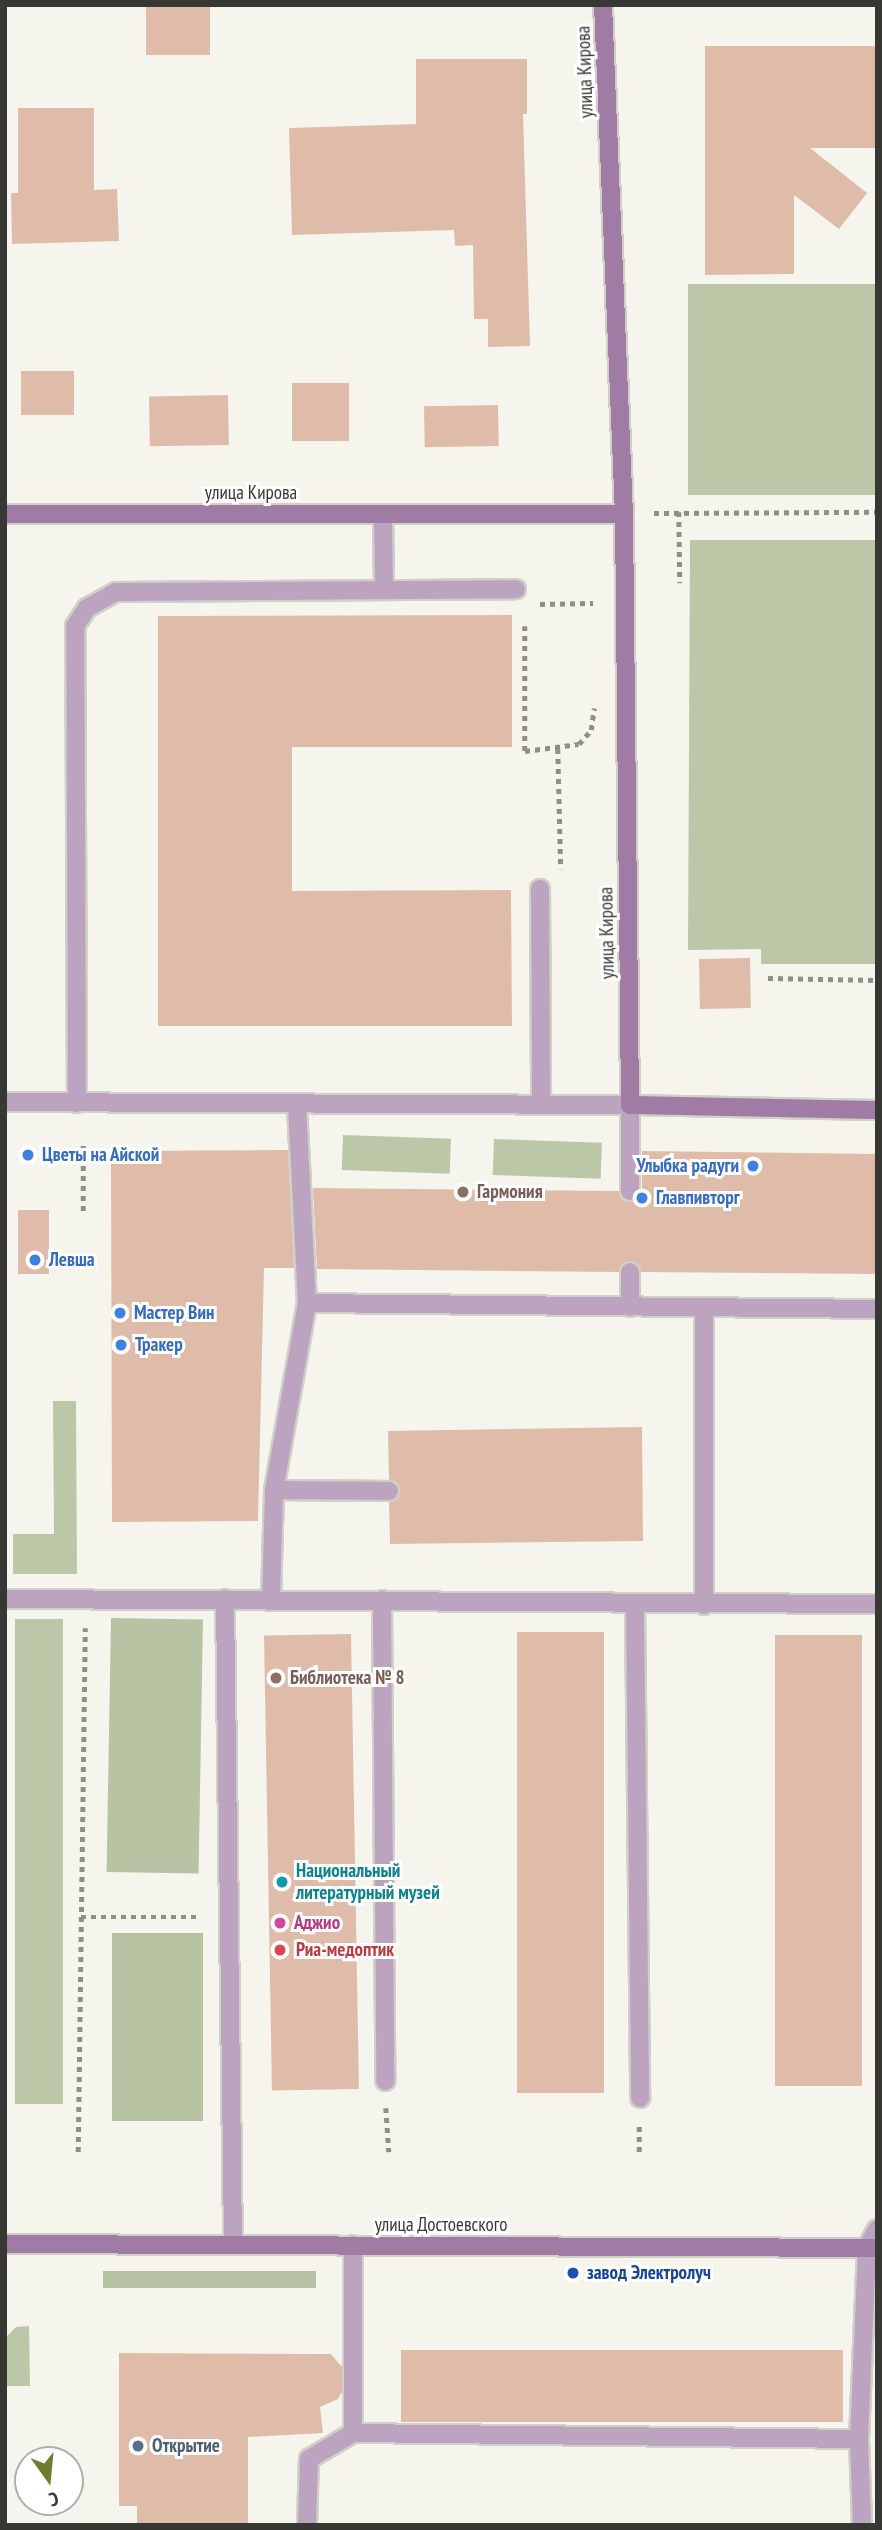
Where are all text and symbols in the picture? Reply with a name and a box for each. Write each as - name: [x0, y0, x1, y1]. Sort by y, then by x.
- street label: улица Кирова: [572, 25, 598, 119]
- street label: улица Кирова: [205, 482, 297, 504]
- street label: улица Кирова: [595, 887, 619, 979]
- place label: Цветы на Айской: [42, 1144, 160, 1166]
- marker: Цветы на Айской: [20, 1147, 36, 1163]
- place label: Улыбка радуги: [637, 1155, 739, 1177]
- marker: Улыбка радуги: [745, 1158, 761, 1174]
- place label: Гармония: [477, 1181, 543, 1203]
- marker: Гармония: [455, 1184, 471, 1200]
- place label: Главпивторг: [656, 1187, 740, 1209]
- marker: Главпивторг: [634, 1190, 650, 1206]
- place label: Левша: [49, 1249, 95, 1271]
- marker: Левша: [27, 1252, 43, 1268]
- place label: Мастер Вин: [134, 1302, 214, 1324]
- marker: Мастер Вин: [112, 1305, 128, 1321]
- place label: Тракер: [135, 1334, 183, 1356]
- marker: Тракер: [113, 1337, 129, 1353]
- place label: Библиотека № 8: [290, 1667, 405, 1689]
- marker: Библиотека № 8: [268, 1670, 284, 1686]
- place label: Национальный литературный музей: [296, 1860, 440, 1904]
- marker: Национальный литературный музей: [274, 1874, 290, 1890]
- place label: Аджио: [294, 1912, 340, 1934]
- marker: Аджио: [272, 1915, 288, 1931]
- place label: Риа-медоптик: [296, 1939, 394, 1961]
- marker: Риа-медоптик: [270, 1940, 290, 1960]
- street label: улица Достоевского: [374, 2214, 508, 2236]
- place label: завод Электролуч: [587, 2262, 711, 2284]
- marker: завод Электролуч: [565, 2265, 581, 2281]
- place label: Открытие: [152, 2435, 220, 2457]
- marker: Открытие: [130, 2438, 146, 2454]
- north arrow: [14, 2446, 84, 2516]
- text: С: [47, 2487, 61, 2512]

